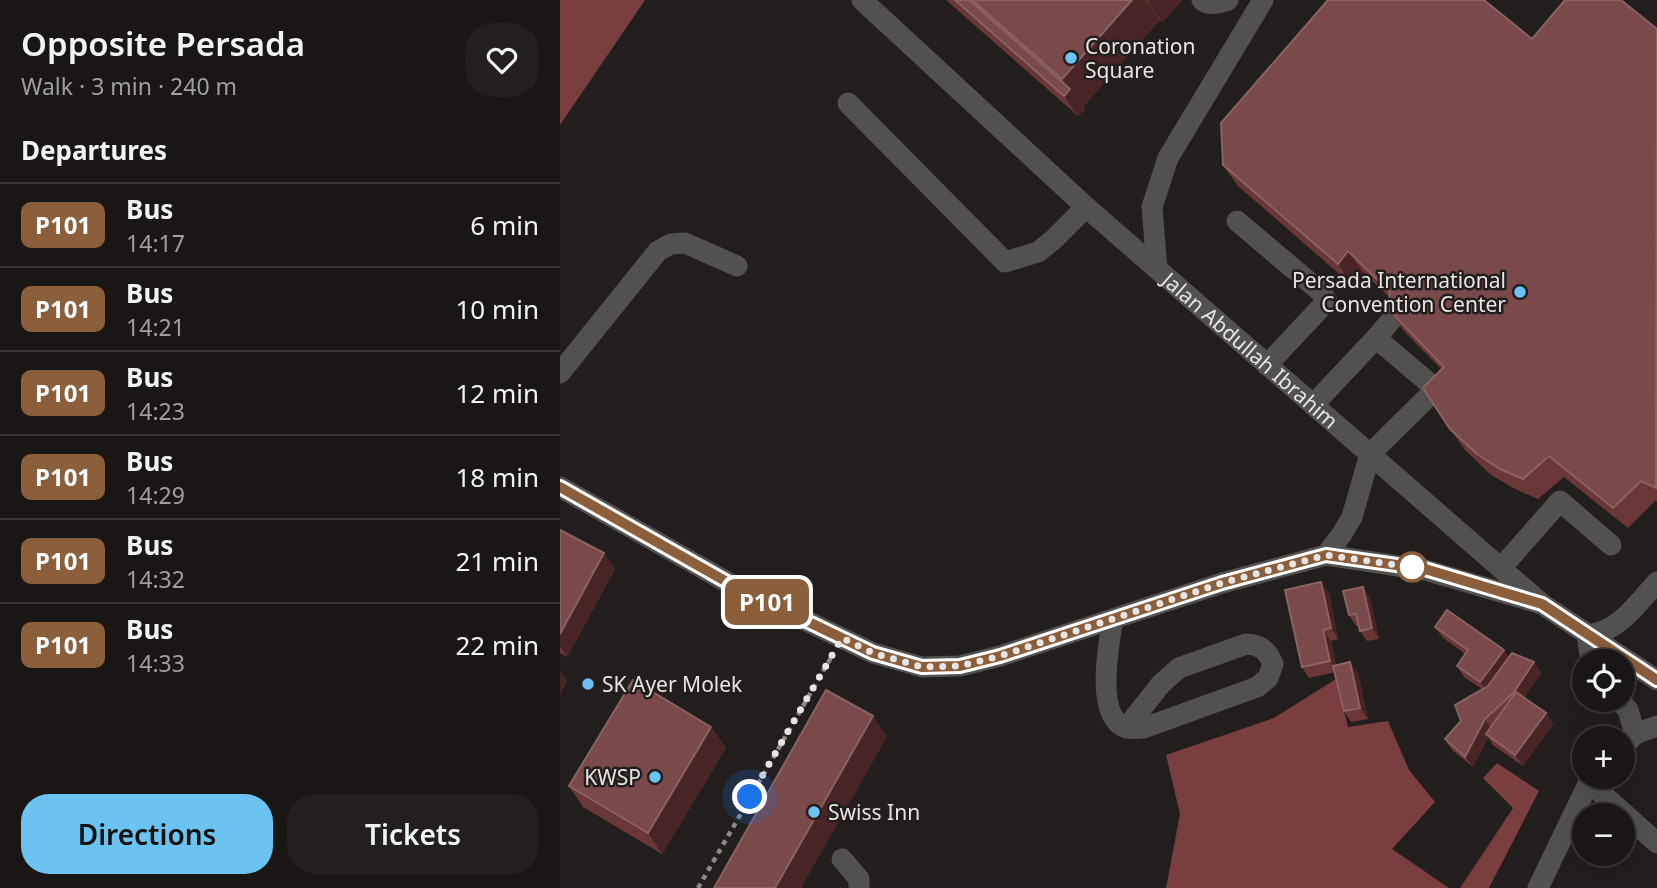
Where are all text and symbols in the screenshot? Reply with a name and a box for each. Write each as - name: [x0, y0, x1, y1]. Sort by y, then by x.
- text: Opposite Persada: [21, 21, 305, 66]
- button: heart: [465, 23, 539, 97]
- place label: Coronation Square: [1085, 32, 1195, 84]
- marker: Coronation Square: [1063, 50, 1079, 66]
- text: Walk · 3 min · 240 m: [21, 70, 237, 102]
- text: Departures: [21, 132, 167, 168]
- text: Bus: [126, 191, 173, 227]
- text: 6 min: [470, 207, 539, 243]
- text: P101: [35, 208, 91, 241]
- text: 14:17: [126, 227, 185, 259]
- street label: Jalan Abdullah Ibrahim: [1155, 265, 1344, 434]
- place label: Persada International Convention Center: [1292, 266, 1506, 318]
- text: Bus: [126, 275, 173, 311]
- marker: Persada International Convention Center: [1512, 284, 1528, 300]
- text: 10 min: [455, 291, 539, 327]
- text: P101: [35, 292, 91, 325]
- text: 14:21: [126, 311, 185, 343]
- text: Bus: [126, 359, 173, 395]
- text: 12 min: [455, 375, 539, 411]
- text: P101: [35, 376, 91, 409]
- text: 14:23: [126, 395, 185, 427]
- text: Bus: [126, 443, 173, 479]
- text: 18 min: [455, 459, 539, 495]
- text: P101: [35, 460, 91, 493]
- text: 14:29: [126, 479, 185, 511]
- text: Bus: [126, 527, 173, 563]
- text: 21 min: [455, 543, 539, 579]
- text: P101: [35, 544, 91, 577]
- unlabelled marker: [1397, 552, 1427, 582]
- text: 14:32: [126, 563, 185, 595]
- line badge: P101: [718, 579, 816, 625]
- text: P101: [739, 585, 795, 618]
- text: Bus: [126, 611, 173, 647]
- text: 22 min: [455, 627, 539, 663]
- text: P101: [35, 628, 91, 661]
- text: 14:33: [126, 647, 185, 679]
- map controls: [1572, 649, 1635, 866]
- button: locate: [1572, 649, 1635, 712]
- place label: SK Ayer Molek: [602, 670, 743, 698]
- marker: SK Ayer Molek: [580, 676, 596, 692]
- button: +: [1572, 726, 1635, 789]
- place label: KWSP: [584, 763, 641, 791]
- marker: KWSP: [647, 769, 663, 785]
- your location: [732, 779, 767, 814]
- button: Directions: [21, 794, 273, 874]
- button: Tickets: [287, 794, 539, 874]
- place label: Swiss Inn: [828, 798, 920, 826]
- button: −: [1572, 803, 1635, 866]
- marker: Swiss Inn: [806, 804, 822, 820]

